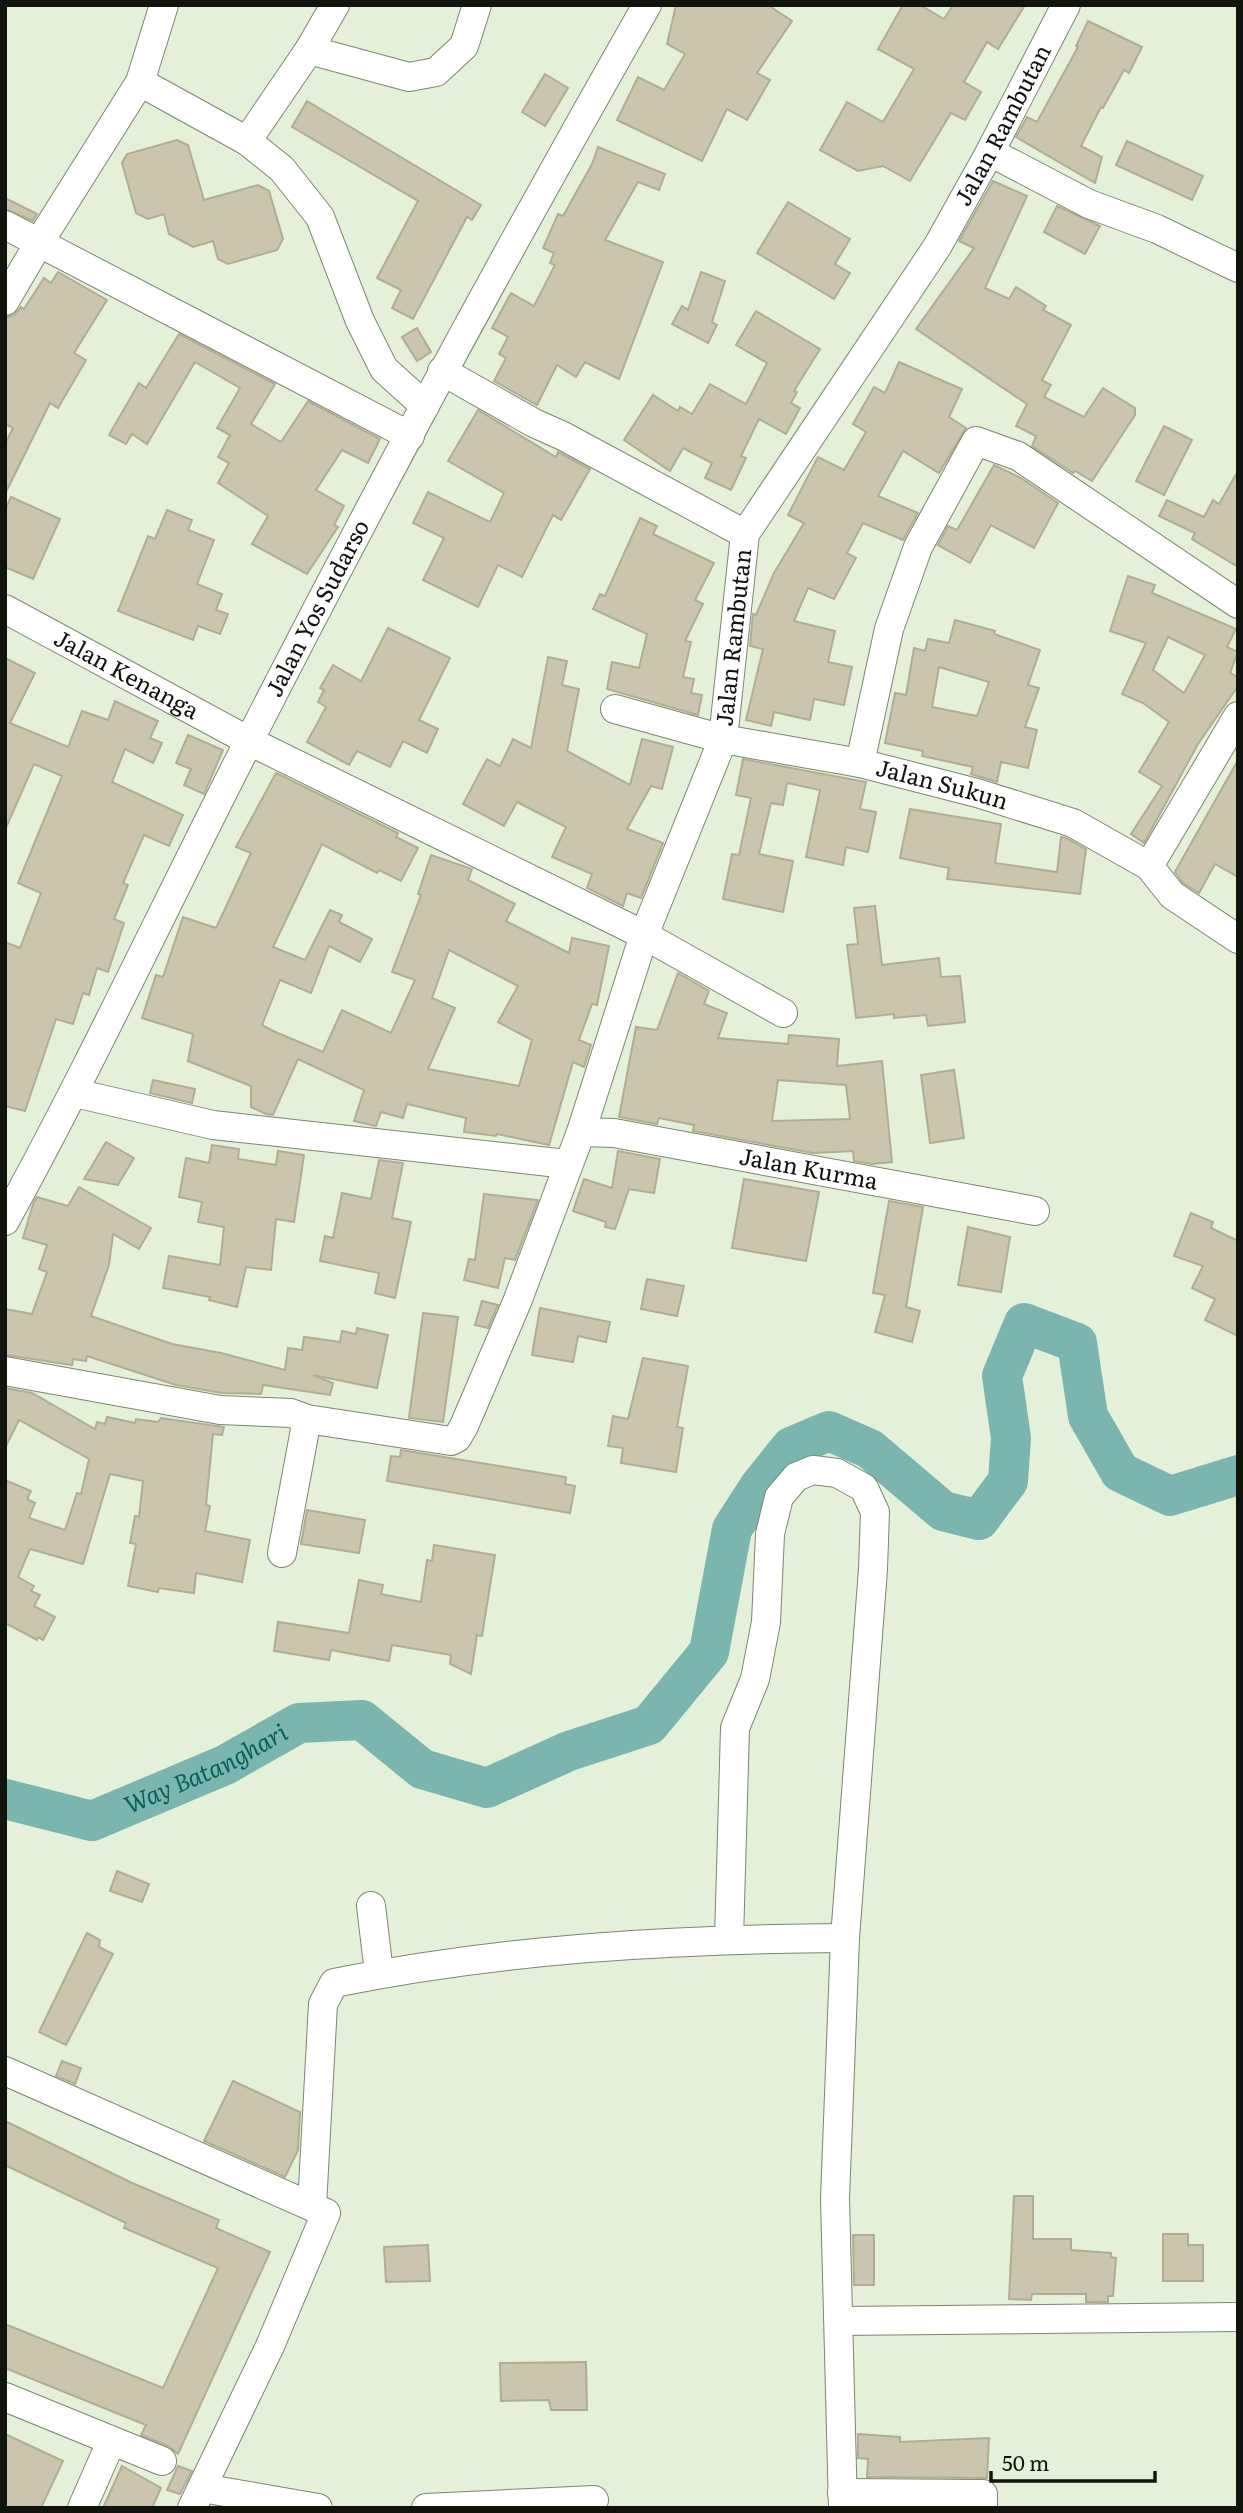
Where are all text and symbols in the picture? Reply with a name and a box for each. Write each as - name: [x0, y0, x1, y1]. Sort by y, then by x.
- street label: Jalan Rambutan: [944, 38, 1058, 211]
- street label: Jalan Yos Sudarso: [256, 513, 376, 702]
- street label: Jalan Rambutan: [705, 547, 758, 728]
- street label: Jalan Kenanga: [49, 620, 206, 726]
- street label: Jalan Sukun: [873, 749, 1013, 817]
- street label: Jalan Kurma: [737, 1138, 882, 1197]
- water label: Way Batanghari: [118, 1713, 293, 1821]
- scale bar: [991, 2440, 1156, 2484]
- text: 50 m: [1002, 2446, 1049, 2477]

